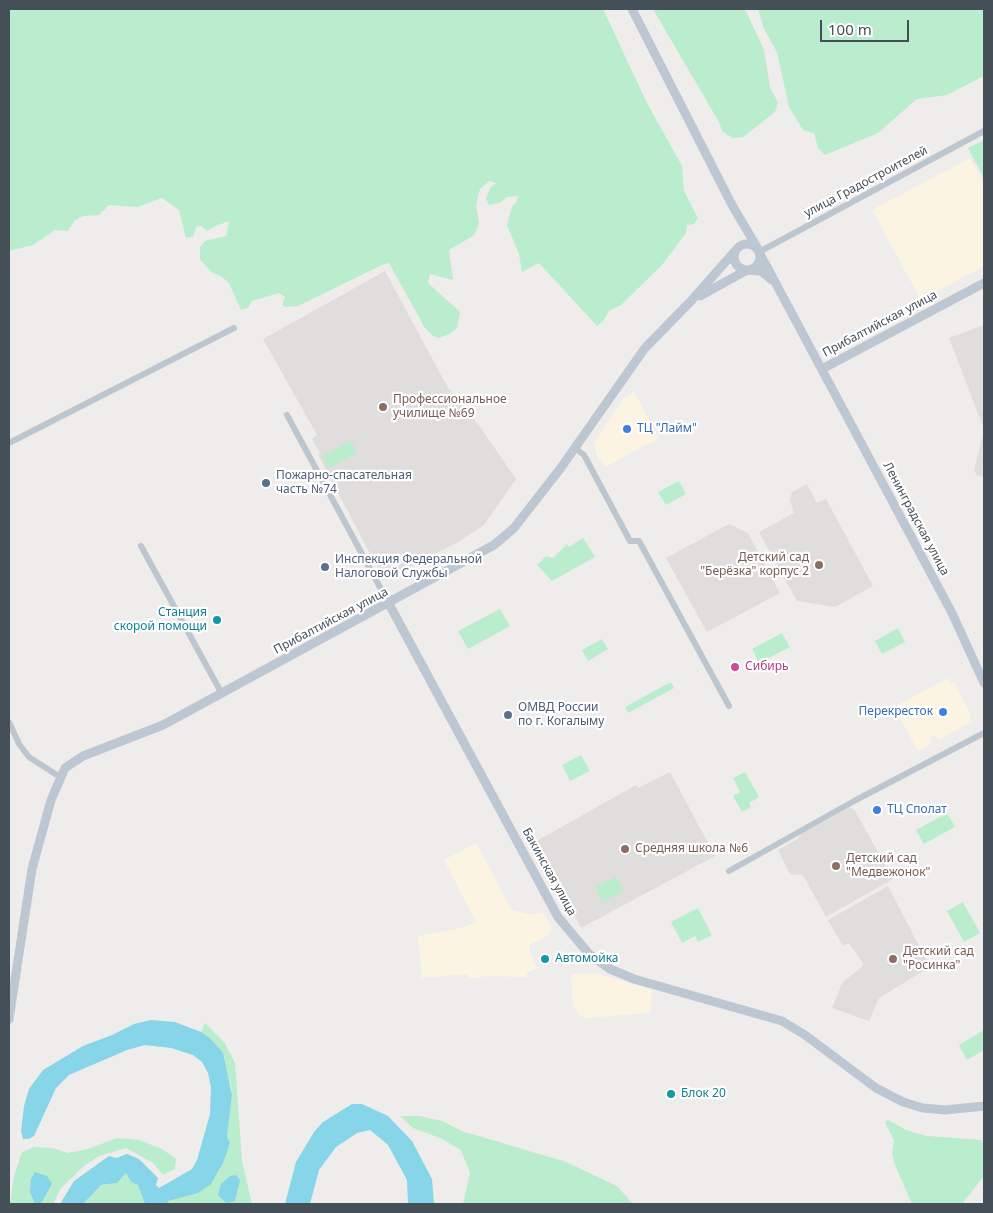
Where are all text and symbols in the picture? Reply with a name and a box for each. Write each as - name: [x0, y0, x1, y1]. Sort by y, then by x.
- scale bar: [823, 10, 912, 42]
- text: 100 m: [828, 19, 872, 39]
- street label: улица Градостроителей: [802, 143, 930, 221]
- street label: Прибалтийская улица: [820, 288, 940, 360]
- place label: Профессиональное училище №69: [393, 393, 507, 421]
- marker: Профессиональное училище №69: [377, 401, 389, 413]
- place label: ТЦ "Лайм": [637, 422, 697, 436]
- marker: ТЦ "Лайм": [621, 423, 633, 435]
- street label: Ленинградская улица: [880, 460, 952, 578]
- place label: Пожарно-спасательная часть №74: [276, 469, 412, 497]
- marker: Пожарно-спасательная часть №74: [260, 477, 272, 489]
- place label: Детский сад "Берёзка" корпус 2: [700, 551, 809, 579]
- place label: Инспекция Федеральной Налоговой Службы: [335, 553, 482, 581]
- marker: Детский сад "Берёзка" корпус 2: [813, 559, 825, 571]
- marker: Инспекция Федеральной Налоговой Службы: [319, 561, 331, 573]
- street label: Прибалтийская улица: [271, 585, 391, 657]
- place label: Станция скорой помощи: [114, 606, 207, 634]
- marker: Станция скорой помощи: [211, 614, 223, 626]
- place label: Сибирь: [745, 660, 789, 674]
- marker: Сибирь: [729, 661, 741, 673]
- place label: ОМВД России по г. Когалыму: [518, 701, 604, 729]
- place label: Перекресток: [859, 705, 933, 719]
- marker: Перекресток: [937, 706, 949, 718]
- marker: ОМВД России по г. Когалыму: [502, 709, 514, 721]
- place label: ТЦ Сполат: [887, 803, 947, 817]
- marker: ТЦ Сполат: [871, 804, 883, 816]
- street label: Бакинская улица: [519, 826, 579, 918]
- place label: Средняя школа №6: [635, 842, 748, 856]
- marker: Средняя школа №6: [619, 843, 631, 855]
- place label: Детский сад "Медвежонок": [846, 852, 930, 880]
- marker: Детский сад "Медвежонок": [830, 860, 842, 872]
- place label: Детский сад "Росинка": [903, 945, 974, 973]
- place label: Автомойка: [555, 952, 618, 966]
- marker: Автомойка: [539, 953, 551, 965]
- marker: Детский сад "Росинка": [887, 953, 899, 965]
- place label: Блок 20: [681, 1087, 726, 1101]
- marker: Блок 20: [665, 1088, 677, 1100]

